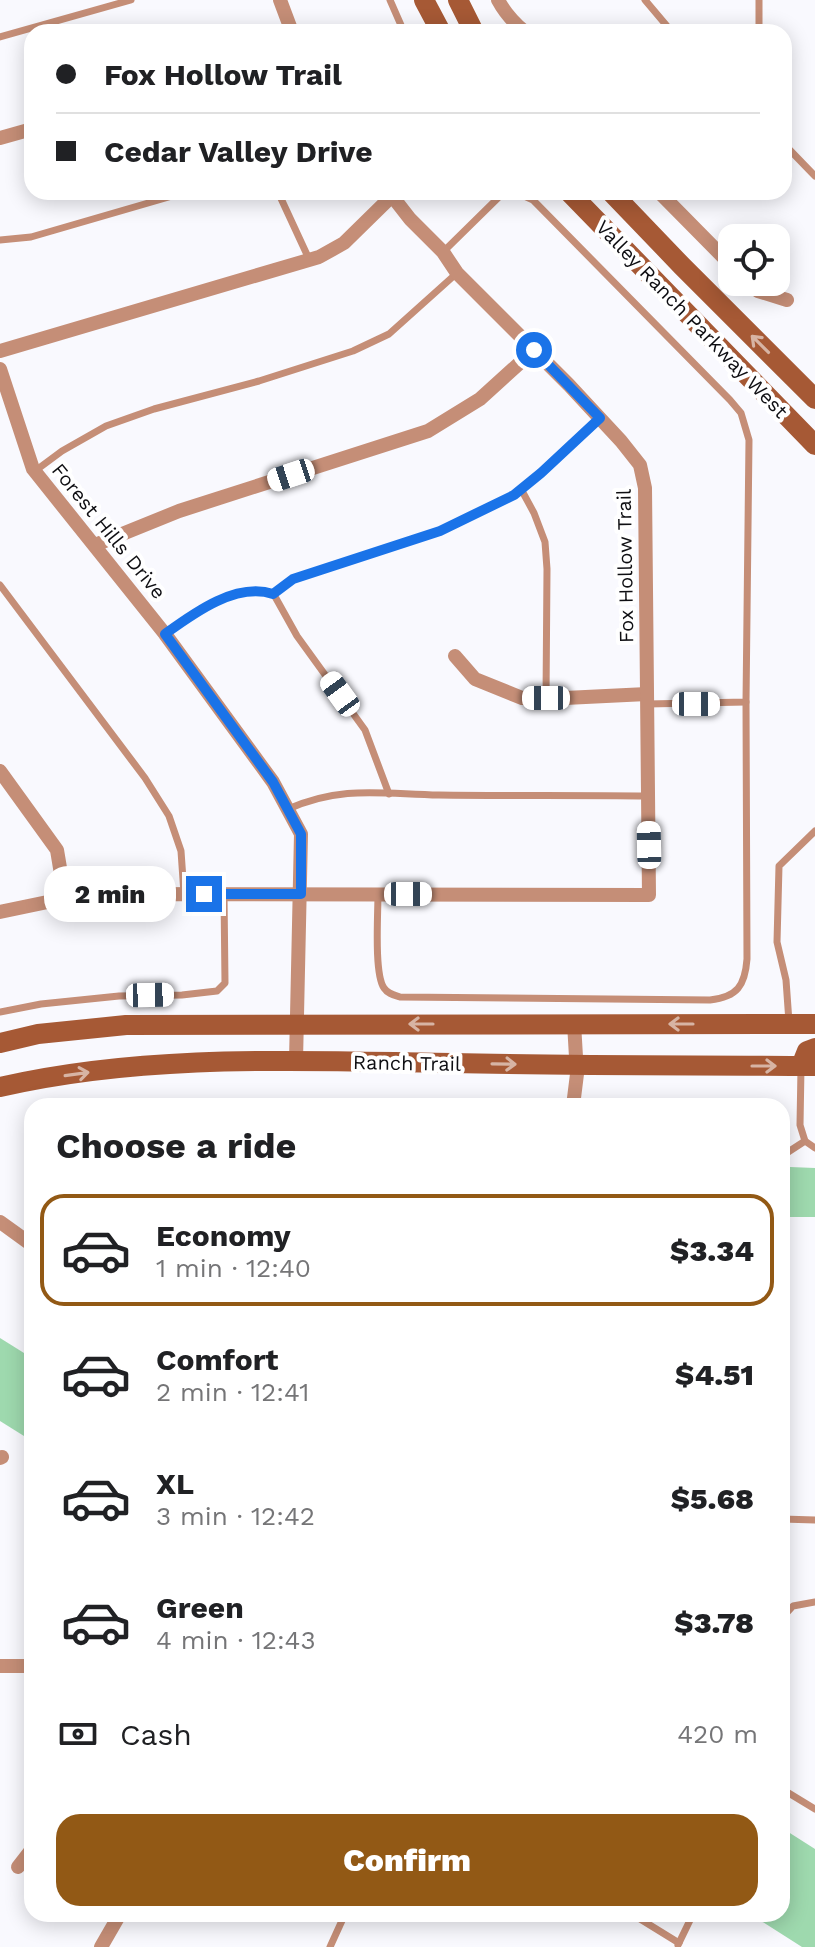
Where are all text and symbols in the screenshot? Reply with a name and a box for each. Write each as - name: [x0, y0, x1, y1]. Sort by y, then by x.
- text: Fox Hollow Trail: [104, 57, 342, 92]
- text: Cedar Valley Drive: [104, 134, 373, 169]
- street label: Valley Ranch Parkway West: [591, 215, 793, 423]
- map controls: [718, 224, 790, 296]
- button: locate: [718, 224, 790, 296]
- route start: [516, 332, 552, 368]
- one-way arrow: [751, 335, 770, 354]
- car: [264, 456, 318, 494]
- street label: Forest Hills Drive: [47, 458, 171, 604]
- street label: Fox Hollow Trail: [612, 489, 638, 643]
- car: [316, 668, 364, 720]
- car: [522, 686, 570, 710]
- car: [672, 692, 720, 716]
- car: [637, 821, 661, 869]
- callout: 2 min: [44, 866, 176, 922]
- route end: [186, 876, 222, 912]
- text: 2 min: [75, 879, 145, 909]
- car: [384, 882, 432, 906]
- car: [126, 983, 174, 1007]
- one-way arrow: [408, 1016, 435, 1032]
- one-way arrow: [668, 1016, 695, 1032]
- street label: Ranch Trail: [353, 1050, 461, 1076]
- one-way arrow: [490, 1057, 517, 1072]
- one-way arrow: [750, 1058, 777, 1074]
- one-way arrow: [64, 1066, 89, 1081]
- text: Choose a ride: [56, 1125, 296, 1167]
- icon: car: [60, 1214, 132, 1286]
- text: Economy: [156, 1218, 291, 1253]
- text: $3.34: [670, 1233, 754, 1268]
- text: 1 min · 12:40: [156, 1253, 311, 1283]
- icon: car: [60, 1338, 132, 1410]
- text: Comfort: [156, 1342, 278, 1377]
- text: $4.51: [675, 1357, 754, 1392]
- text: 2 min · 12:41: [156, 1377, 310, 1407]
- icon: car: [60, 1462, 132, 1534]
- text: XL: [156, 1466, 194, 1501]
- text: $5.68: [671, 1481, 754, 1516]
- text: 3 min · 12:42: [156, 1501, 315, 1531]
- icon: car: [60, 1586, 132, 1658]
- text: Green: [156, 1590, 244, 1625]
- text: $3.78: [674, 1605, 754, 1640]
- text: 4 min · 12:43: [156, 1625, 316, 1655]
- icon: cash: [56, 1712, 100, 1756]
- text: Cash: [120, 1717, 192, 1752]
- text: 420 m: [677, 1719, 758, 1749]
- button: Confirm: [56, 1814, 758, 1906]

